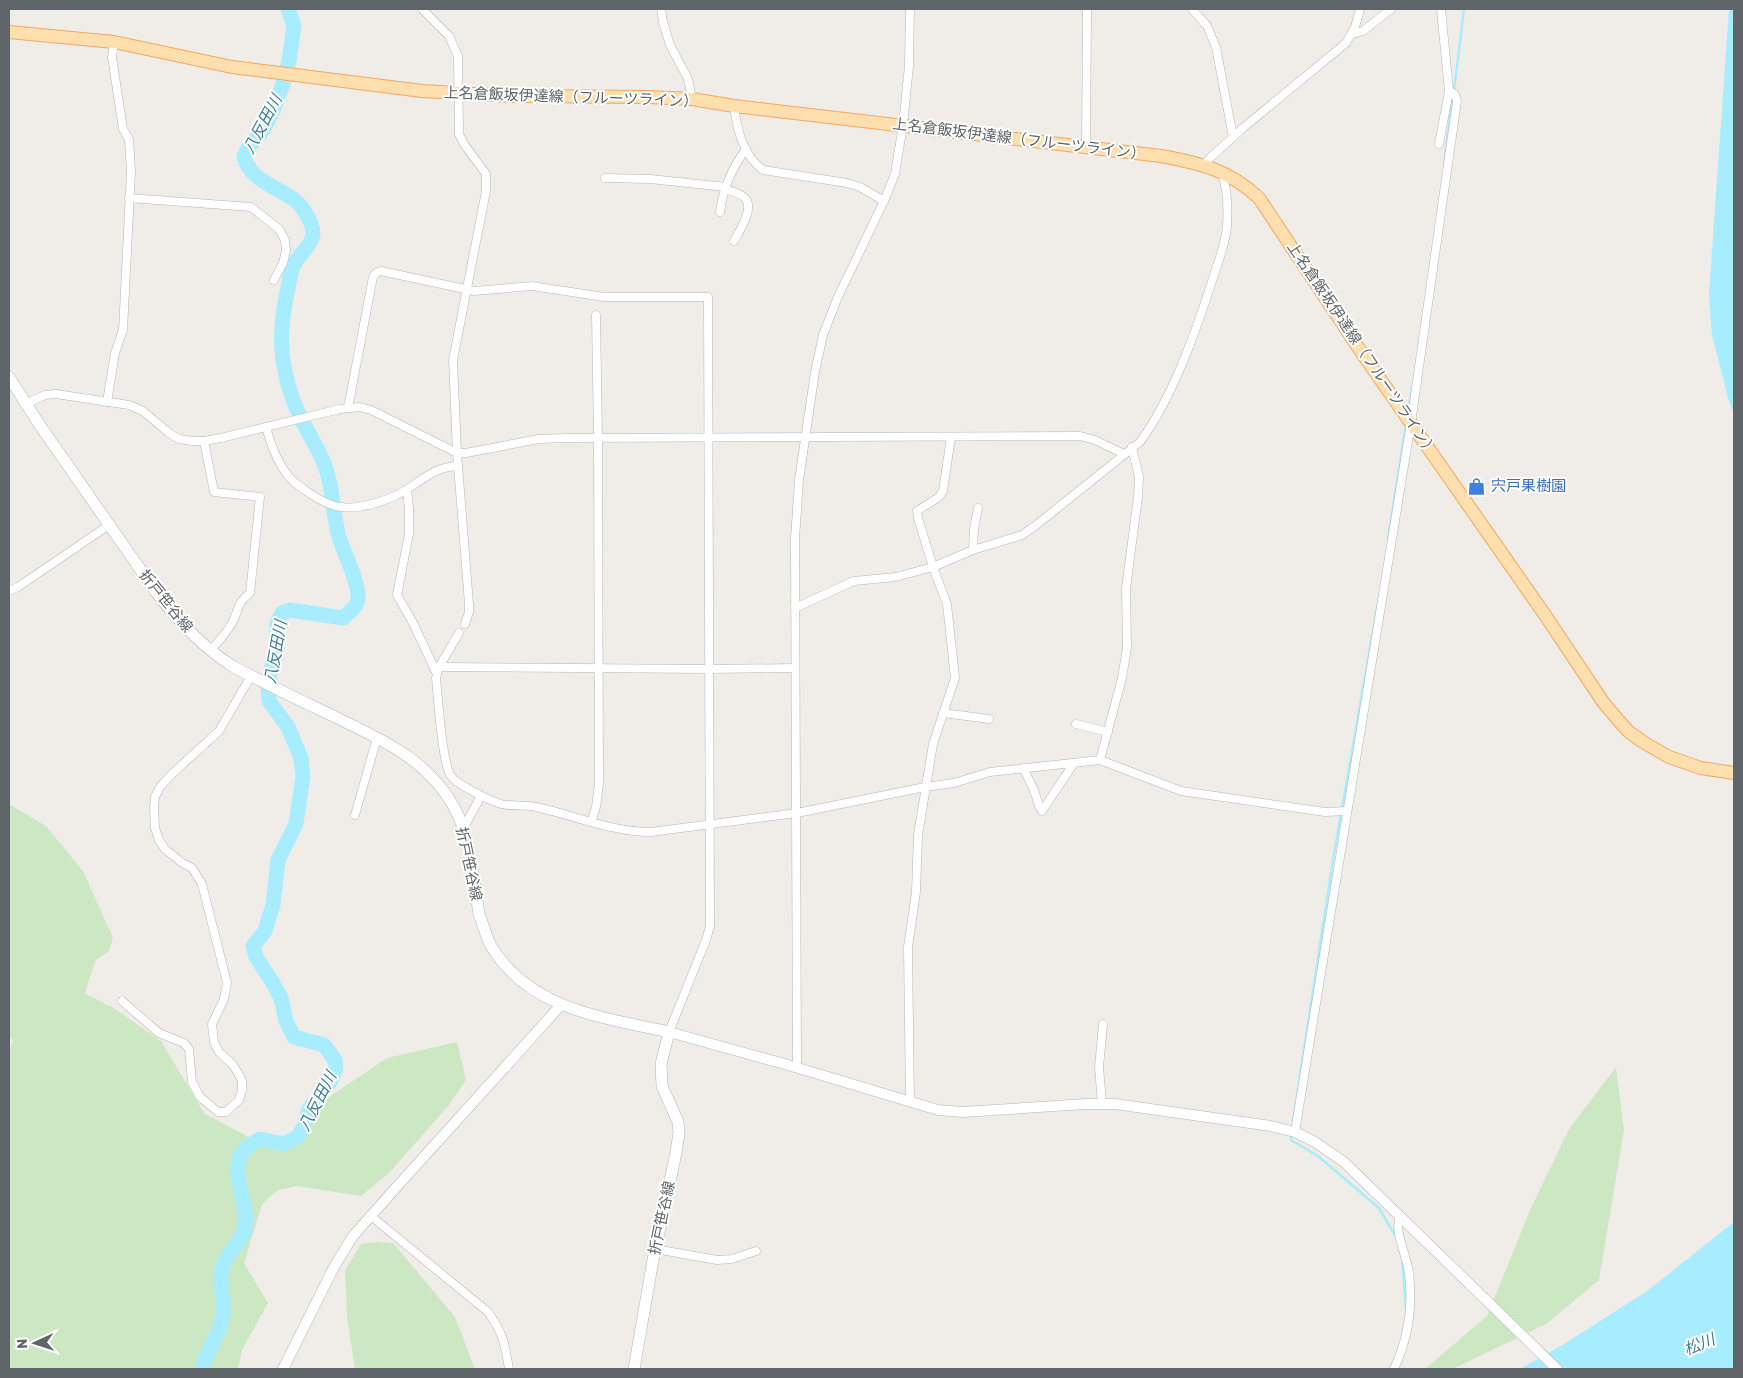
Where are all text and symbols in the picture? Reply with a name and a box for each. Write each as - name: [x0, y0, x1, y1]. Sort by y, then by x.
- street label: 上名倉飯坂伊達線（フルーツライン）: [443, 84, 699, 110]
- water label: 八反田川: [239, 90, 287, 157]
- street label: 上名倉飯坂伊達線（フルーツライン）: [892, 115, 1146, 163]
- street label: 上名倉飯坂伊達線（フルーツライン）: [1283, 238, 1441, 460]
- shop icon: 宍戸果樹園: [1467, 476, 1487, 496]
- place label: 宍戸果樹園: [1491, 477, 1566, 495]
- street label: 折戸笹谷線: [135, 566, 197, 636]
- water label: 八反田川: [261, 617, 291, 685]
- street label: 折戸笹谷線: [452, 825, 486, 903]
- water label: 八反田川: [294, 1067, 341, 1134]
- street label: 折戸笹谷線: [645, 1179, 679, 1257]
- north arrow: [10, 1318, 60, 1368]
- water label: 松川: [1681, 1329, 1719, 1359]
- text: N: [14, 1338, 31, 1349]

